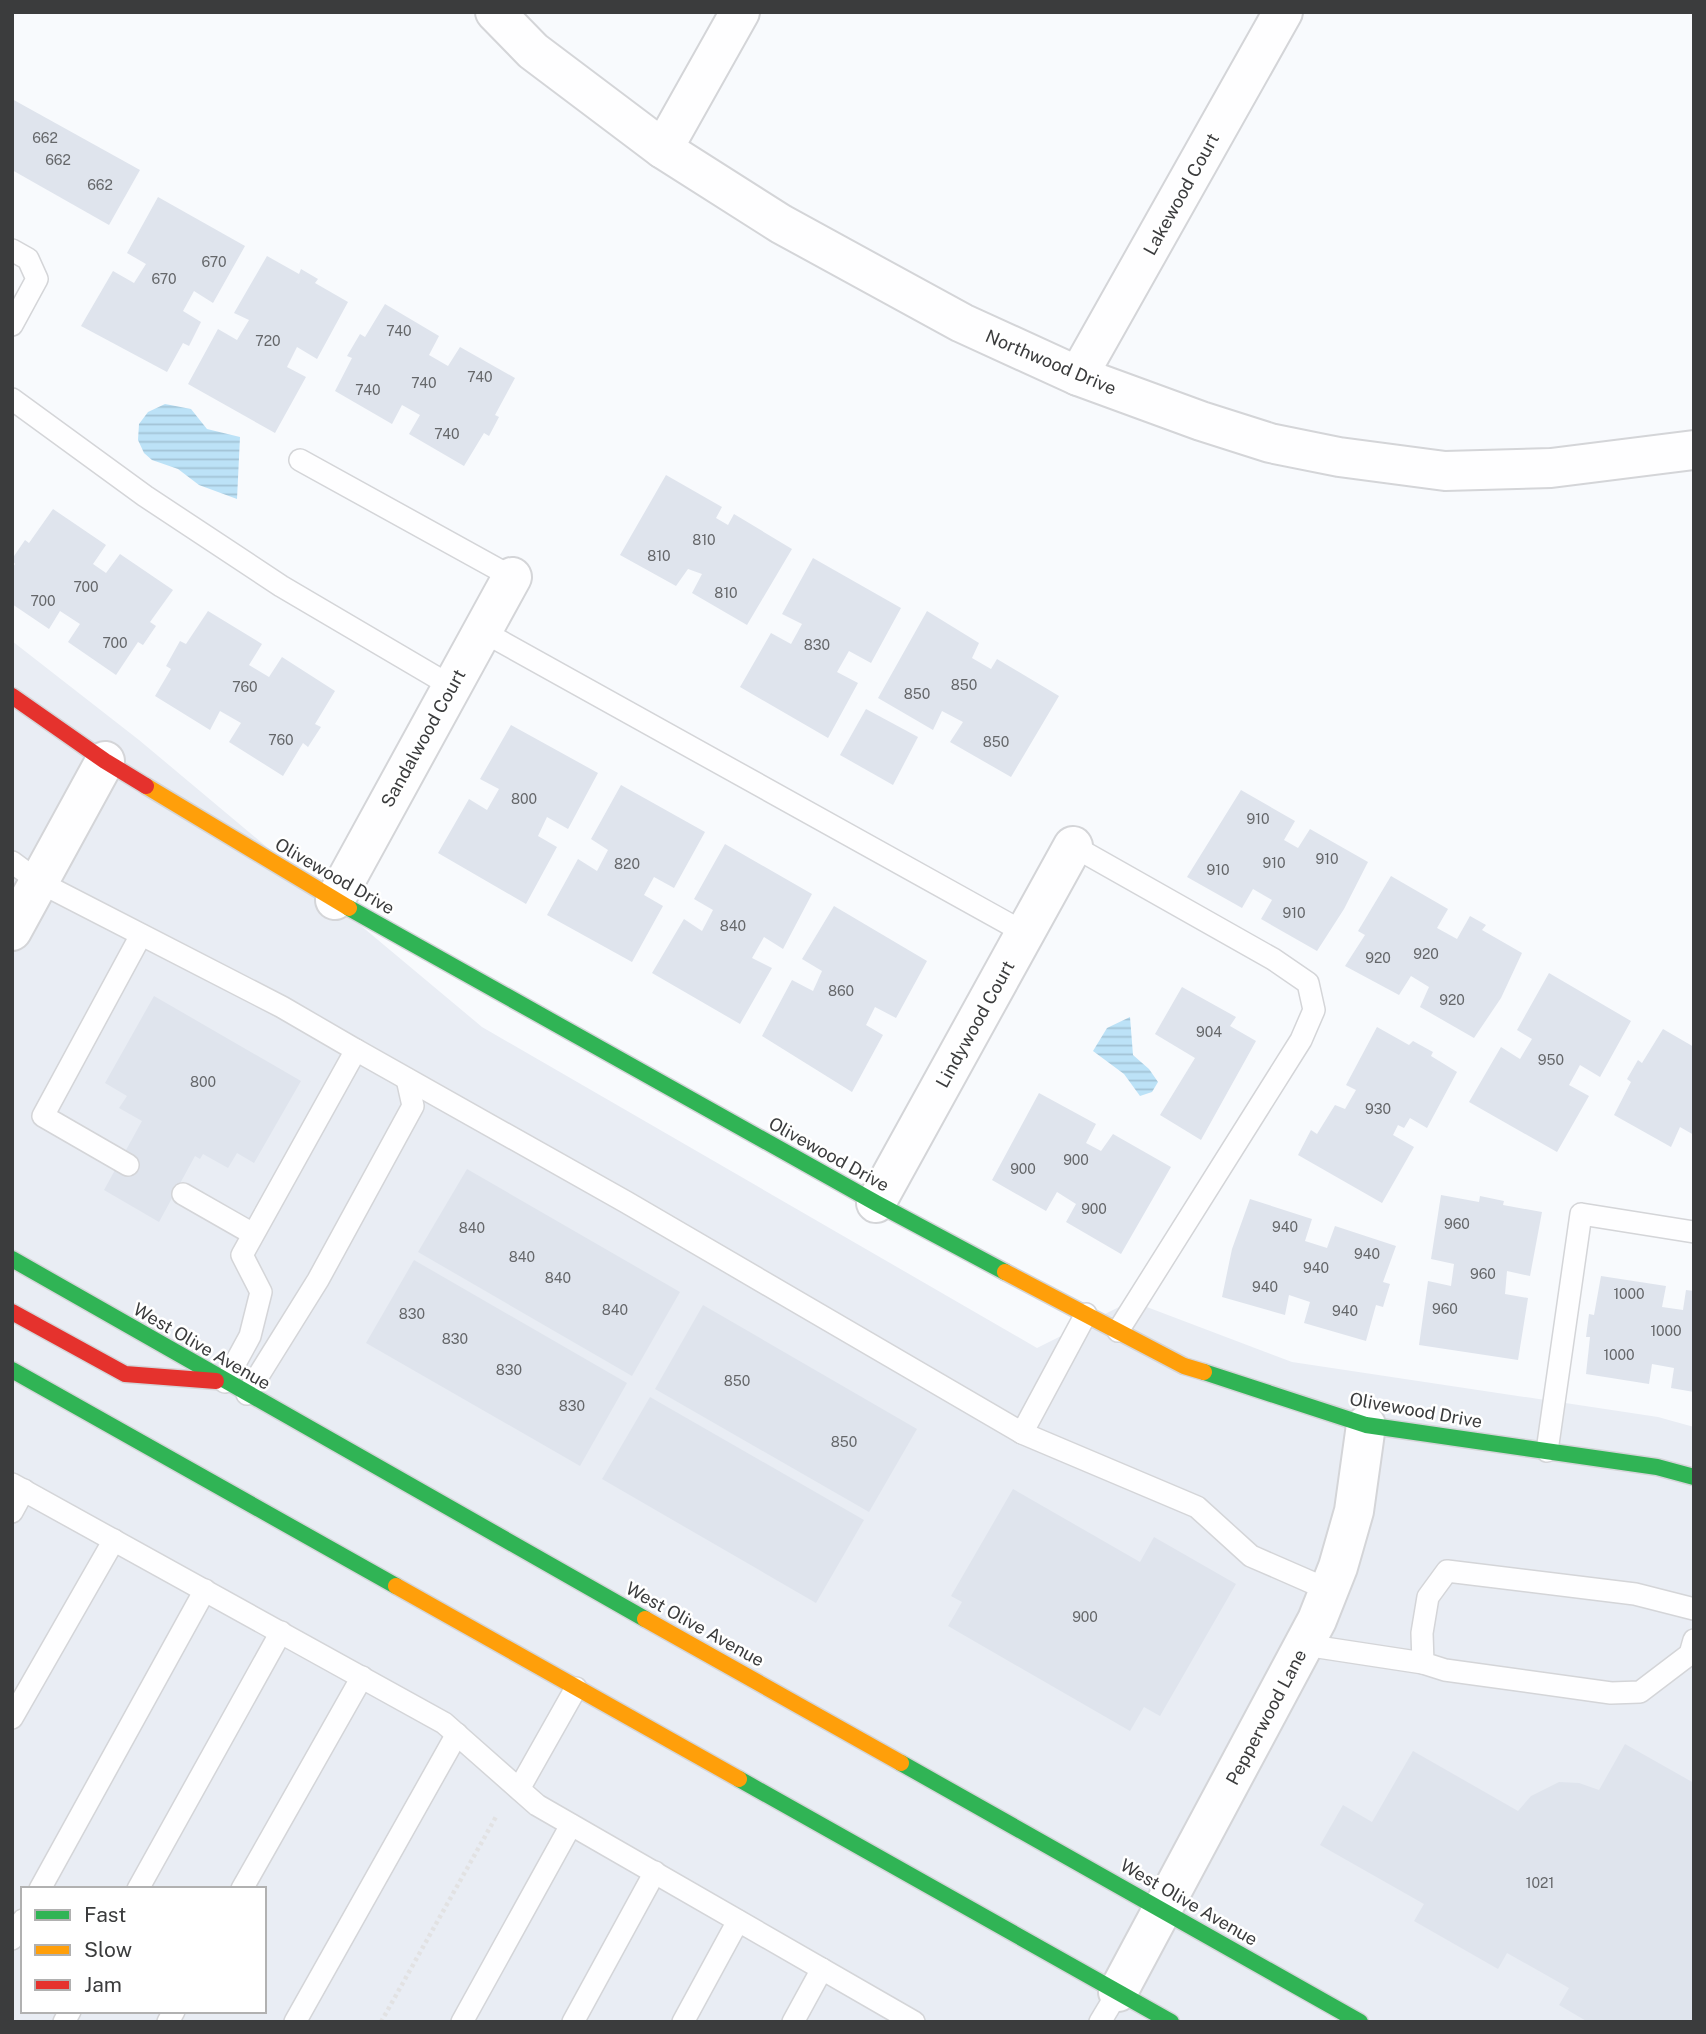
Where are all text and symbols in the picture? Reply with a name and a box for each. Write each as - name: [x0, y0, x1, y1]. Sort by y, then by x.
- street label: Lakewood Court: [1139, 129, 1223, 259]
- house number: 662: [32, 130, 58, 146]
- house number: 662: [45, 152, 71, 168]
- house number: 662: [87, 177, 113, 193]
- house number: 670: [201, 254, 227, 270]
- house number: 670: [151, 271, 177, 287]
- house number: 740: [386, 323, 412, 339]
- street label: Northwood Drive: [983, 325, 1119, 399]
- house number: 720: [255, 333, 281, 349]
- house number: 740: [467, 369, 493, 385]
- house number: 740: [411, 375, 437, 391]
- house number: 740: [355, 382, 381, 398]
- house number: 740: [434, 426, 460, 442]
- house number: 810: [692, 532, 716, 548]
- house number: 810: [647, 548, 671, 564]
- house number: 700: [73, 579, 99, 595]
- house number: 810: [714, 585, 738, 601]
- house number: 700: [30, 593, 56, 609]
- house number: 700: [102, 635, 128, 651]
- house number: 830: [804, 637, 830, 653]
- street label: Sandalwood Court: [376, 665, 470, 811]
- house number: 850: [951, 677, 977, 693]
- house number: 760: [232, 679, 258, 695]
- house number: 850: [904, 686, 930, 702]
- house number: 760: [268, 732, 294, 748]
- house number: 850: [983, 734, 1009, 750]
- house number: 800: [511, 791, 537, 807]
- house number: 910: [1246, 811, 1270, 827]
- street label: Olivewood Drive: [272, 833, 398, 919]
- house number: 910: [1315, 851, 1339, 867]
- house number: 910: [1262, 855, 1286, 871]
- house number: 820: [614, 856, 640, 872]
- house number: 910: [1206, 862, 1230, 878]
- house number: 910: [1282, 905, 1306, 921]
- house number: 840: [720, 918, 746, 934]
- house number: 920: [1413, 946, 1439, 962]
- house number: 920: [1365, 950, 1391, 966]
- street label: Lindywood Court: [931, 957, 1019, 1091]
- house number: 860: [828, 983, 854, 999]
- house number: 920: [1439, 992, 1465, 1008]
- house number: 904: [1196, 1024, 1222, 1040]
- house number: 950: [1538, 1052, 1564, 1068]
- house number: 800: [190, 1074, 216, 1090]
- house number: 930: [1365, 1101, 1391, 1117]
- street label: Olivewood Drive: [765, 1112, 893, 1196]
- house number: 900: [1063, 1152, 1089, 1168]
- house number: 900: [1010, 1161, 1036, 1177]
- house number: 900: [1081, 1201, 1107, 1217]
- house number: 960: [1444, 1216, 1470, 1232]
- house number: 940: [1272, 1219, 1298, 1235]
- house number: 840: [459, 1220, 485, 1236]
- house number: 940: [1354, 1246, 1380, 1262]
- house number: 840: [509, 1249, 535, 1265]
- house number: 940: [1303, 1260, 1329, 1276]
- house number: 960: [1470, 1266, 1496, 1282]
- house number: 840: [545, 1270, 571, 1286]
- house number: 940: [1252, 1279, 1278, 1295]
- house number: 1000: [1613, 1286, 1645, 1302]
- street label: West Olive Avenue: [130, 1298, 274, 1394]
- house number: 960: [1432, 1301, 1458, 1317]
- house number: 840: [602, 1302, 628, 1318]
- house number: 940: [1332, 1303, 1358, 1319]
- house number: 830: [399, 1306, 425, 1322]
- house number: 1000: [1650, 1323, 1682, 1339]
- house number: 830: [442, 1331, 468, 1347]
- house number: 1000: [1603, 1347, 1635, 1363]
- house number: 830: [496, 1362, 522, 1378]
- house number: 850: [724, 1373, 750, 1389]
- street label: Olivewood Drive: [1348, 1388, 1484, 1432]
- house number: 830: [559, 1398, 585, 1414]
- house number: 850: [831, 1434, 857, 1450]
- street label: West Olive Avenue: [622, 1577, 768, 1671]
- house number: 900: [1072, 1609, 1098, 1625]
- street label: Pepperwood Lane: [1221, 1646, 1311, 1788]
- street label: West Olive Avenue: [1117, 1854, 1261, 1950]
- house number: 1021: [1526, 1875, 1554, 1891]
- legend: [21, 1887, 266, 2013]
- text: Fast: [84, 1902, 126, 1927]
- text: Slow: [84, 1937, 132, 1962]
- text: Jam: [84, 1972, 122, 1997]

